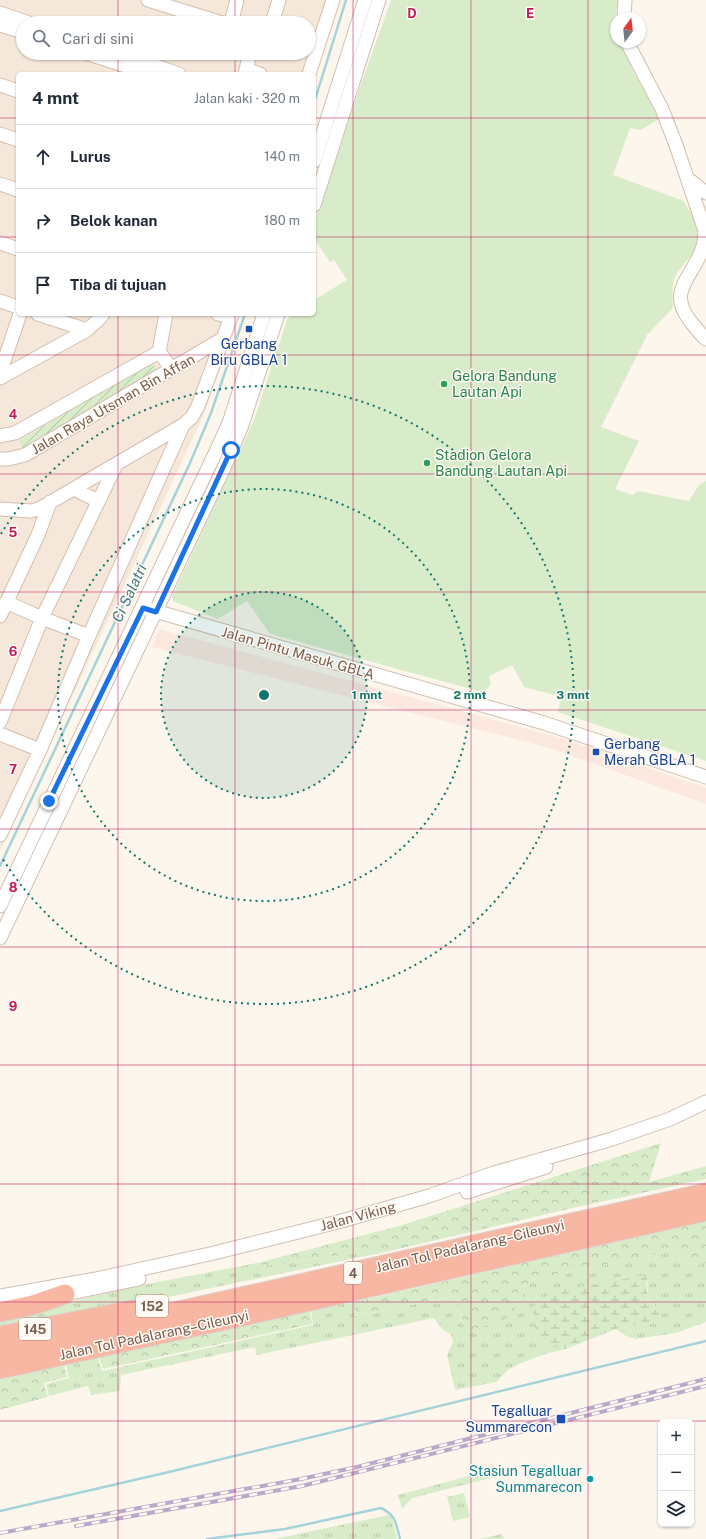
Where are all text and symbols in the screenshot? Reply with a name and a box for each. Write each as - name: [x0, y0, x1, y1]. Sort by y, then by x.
- text: D: [407, 6, 417, 21]
- text: E: [526, 6, 534, 21]
- north arrow: [610, 12, 646, 48]
- search box: [16, 16, 316, 60]
- icon: search: [30, 27, 52, 49]
- text: Cari di sini: [62, 30, 134, 47]
- text: 4 mnt: [32, 88, 79, 108]
- text: Jalan kaki · 320 m: [194, 91, 300, 106]
- icon: ahead: [32, 146, 54, 168]
- text: Lurus: [70, 148, 111, 165]
- text: 140 m: [264, 149, 300, 164]
- icon: right: [32, 210, 54, 232]
- text: Belok kanan: [70, 212, 157, 229]
- text: 180 m: [264, 213, 300, 228]
- icon: arrive: [32, 274, 54, 296]
- text: Tiba di tujuan: [70, 276, 166, 293]
- marker: Gerbang Biru GBLA 1: [244, 324, 254, 334]
- place label: Gerbang Biru GBLA 1: [210, 336, 288, 368]
- street label: Jalan Raya Utsman Bin Affan: [28, 351, 198, 457]
- place label: Gelora Bandung Lautan Api: [452, 368, 557, 400]
- marker: Gelora Bandung Lautan Api: [439, 379, 449, 389]
- text: 4: [9, 407, 18, 422]
- route start: [222, 441, 240, 459]
- place label: Stadion Gelora Bandung Lautan Api: [435, 447, 567, 479]
- marker: Stadion Gelora Bandung Lautan Api: [422, 458, 432, 468]
- text: 5: [9, 525, 18, 540]
- water label: Ci Salatri: [108, 561, 150, 625]
- street label: Jalan Pintu Masuk GBLA: [220, 623, 376, 683]
- text: 6: [9, 644, 18, 659]
- centre of rings: [257, 688, 271, 702]
- text: 1 mnt: [352, 688, 382, 702]
- text: 2 mnt: [454, 688, 486, 702]
- text: 3 mnt: [556, 688, 590, 702]
- place label: Gerbang Merah GBLA 1: [604, 736, 696, 768]
- marker: Gerbang Merah GBLA 1: [591, 747, 601, 757]
- text: 7: [9, 762, 17, 777]
- route end: [40, 792, 58, 810]
- text: 8: [9, 880, 18, 895]
- text: 9: [9, 999, 17, 1014]
- street label: Jalan Viking: [319, 1198, 398, 1234]
- street label: Jalan Tol Padalarang–Cileunyi: [374, 1216, 566, 1276]
- road number: 4: [344, 1262, 362, 1284]
- road number: 152: [136, 1295, 168, 1317]
- street label: Jalan Tol Padalarang–Cileunyi: [58, 1307, 250, 1363]
- road number: 145: [19, 1318, 51, 1340]
- place label: Tegalluar Summarecon: [466, 1403, 552, 1435]
- marker: Tegalluar Summarecon: [555, 1413, 567, 1425]
- map controls: [658, 1419, 694, 1527]
- button: +: [658, 1419, 694, 1455]
- button: −: [658, 1455, 694, 1491]
- place label: Stasiun Tegalluar Summarecon: [469, 1463, 582, 1495]
- marker: Stasiun Tegalluar Summarecon: [585, 1474, 595, 1484]
- button: layers: [658, 1491, 694, 1527]

